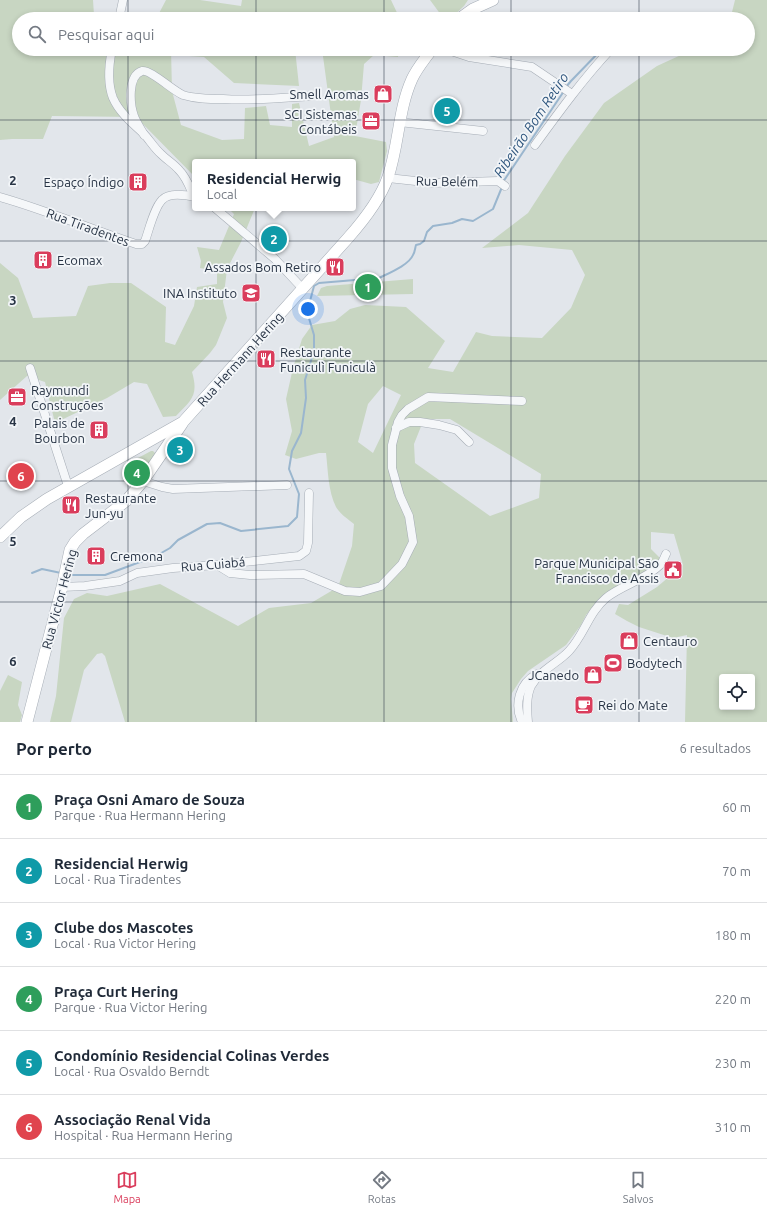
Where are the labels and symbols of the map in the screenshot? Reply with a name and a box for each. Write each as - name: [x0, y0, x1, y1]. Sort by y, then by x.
- water label: Ribeirão Bom Retiro: [490, 69, 572, 180]
- shop icon: Smell Aromas: [372, 83, 394, 105]
- place label: Smell Aromas: [289, 87, 369, 101]
- pin: 5: [434, 96, 460, 126]
- place label: SCI Sistemas Contábeis: [284, 107, 357, 136]
- office icon: SCI Sistemas Contábeis: [360, 110, 382, 132]
- building icon: Espaço Índigo: [127, 171, 149, 193]
- text: 2: [9, 173, 17, 187]
- street label: Rua Belém: [416, 173, 478, 189]
- place label: Espaço Índigo: [44, 174, 124, 189]
- street label: Rua Tiradentes: [44, 205, 132, 249]
- pin: 2: [261, 224, 287, 254]
- building icon: Ecomax: [32, 249, 54, 271]
- place label: Ecomax: [57, 253, 103, 267]
- restaurant icon: Assados Bom Retiro: [324, 256, 346, 278]
- place label: Assados Bom Retiro: [204, 260, 321, 274]
- pin: 1: [355, 272, 381, 302]
- school or university icon: INA Instituto: [240, 282, 262, 304]
- place label: INA Instituto: [163, 286, 237, 300]
- text: 3: [9, 293, 17, 307]
- your location: [298, 299, 318, 319]
- street label: Rua Hermann Hering: [194, 309, 286, 409]
- place label: Restaurante Funiculì Funiculà: [280, 345, 376, 374]
- restaurant icon: Restaurante Funiculì Funiculà: [255, 348, 277, 370]
- place label: Raymundi Construções: [31, 383, 104, 412]
- office icon: Raymundi Construções: [6, 386, 28, 408]
- text: 4: [9, 414, 17, 428]
- place label: Palais de Bourbon: [34, 416, 85, 445]
- building icon: Palais de Bourbon: [88, 419, 110, 441]
- pin: 3: [167, 435, 193, 465]
- pin: 4: [124, 458, 150, 488]
- pin: 6: [8, 461, 34, 491]
- place label: Restaurante Jun-yu: [85, 491, 156, 520]
- restaurant icon: Restaurante Jun-yu: [60, 494, 82, 516]
- text: 5: [9, 534, 17, 548]
- building icon: Cremona: [85, 545, 107, 567]
- street label: Rua Victor Hering: [39, 548, 79, 650]
- place label: Cremona: [110, 549, 163, 563]
- street label: Rua Cuiabá: [180, 554, 246, 574]
- place label: Parque Municipal São Francisco de Assis: [534, 556, 659, 585]
- public building icon: Parque Municipal São Francisco de Assis: [662, 559, 684, 581]
- shop icon: Centauro: [618, 630, 640, 652]
- place label: Centauro: [643, 634, 697, 648]
- sports icon: Bodytech: [602, 652, 624, 674]
- text: 6: [9, 654, 17, 668]
- place label: Bodytech: [627, 656, 682, 670]
- shop icon: JCanedo: [582, 664, 604, 686]
- place label: JCanedo: [528, 668, 579, 682]
- cafe icon: Rei do Mate: [573, 694, 595, 716]
- place label: Rei do Mate: [598, 698, 668, 712]

